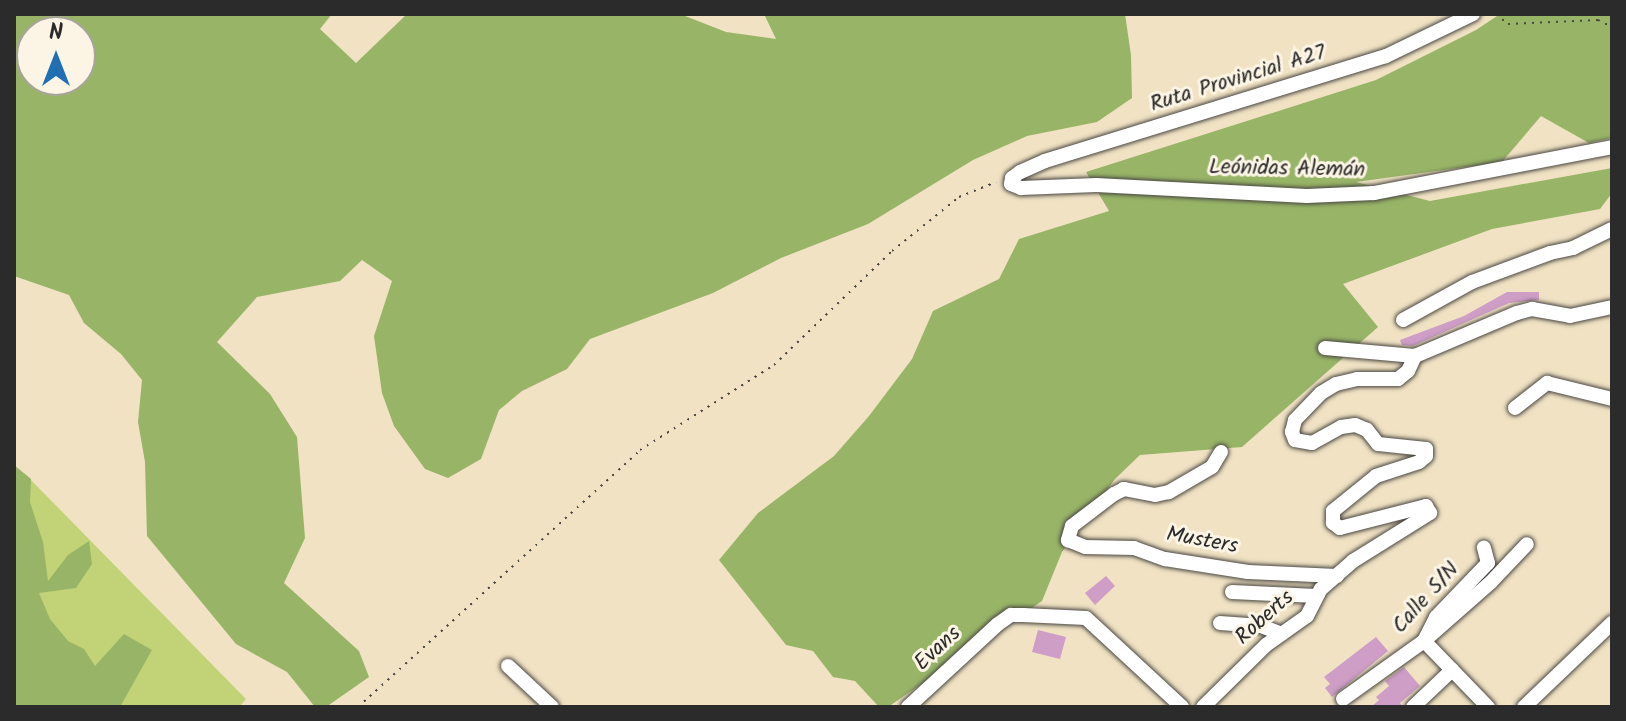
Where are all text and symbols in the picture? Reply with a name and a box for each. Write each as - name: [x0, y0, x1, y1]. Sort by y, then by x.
- north arrow: [16, 16, 96, 96]
- text: N: [49, 16, 63, 51]
- street label: Ruta Provincial A27: [1147, 40, 1329, 118]
- street label: Leónidas Alemán: [1208, 154, 1366, 184]
- street label: Musters: [1164, 522, 1240, 560]
- street label: Calle S/N: [1387, 557, 1465, 639]
- street label: Roberts: [1230, 585, 1300, 651]
- street label: Evans: [909, 621, 967, 677]

